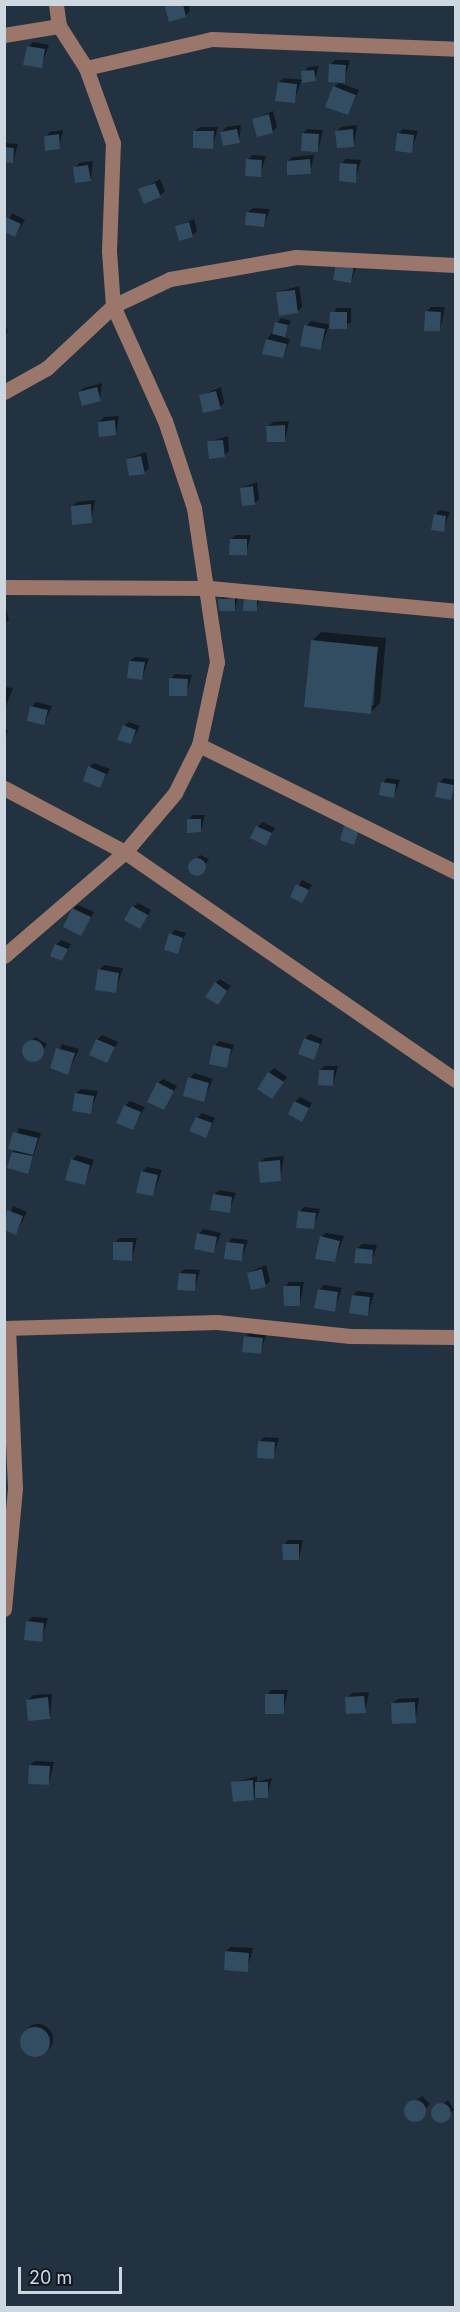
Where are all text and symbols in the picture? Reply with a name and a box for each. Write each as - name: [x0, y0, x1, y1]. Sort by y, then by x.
- scale bar: [21, 2255, 124, 2293]
- text: 20 m: [29, 2267, 72, 2288]

